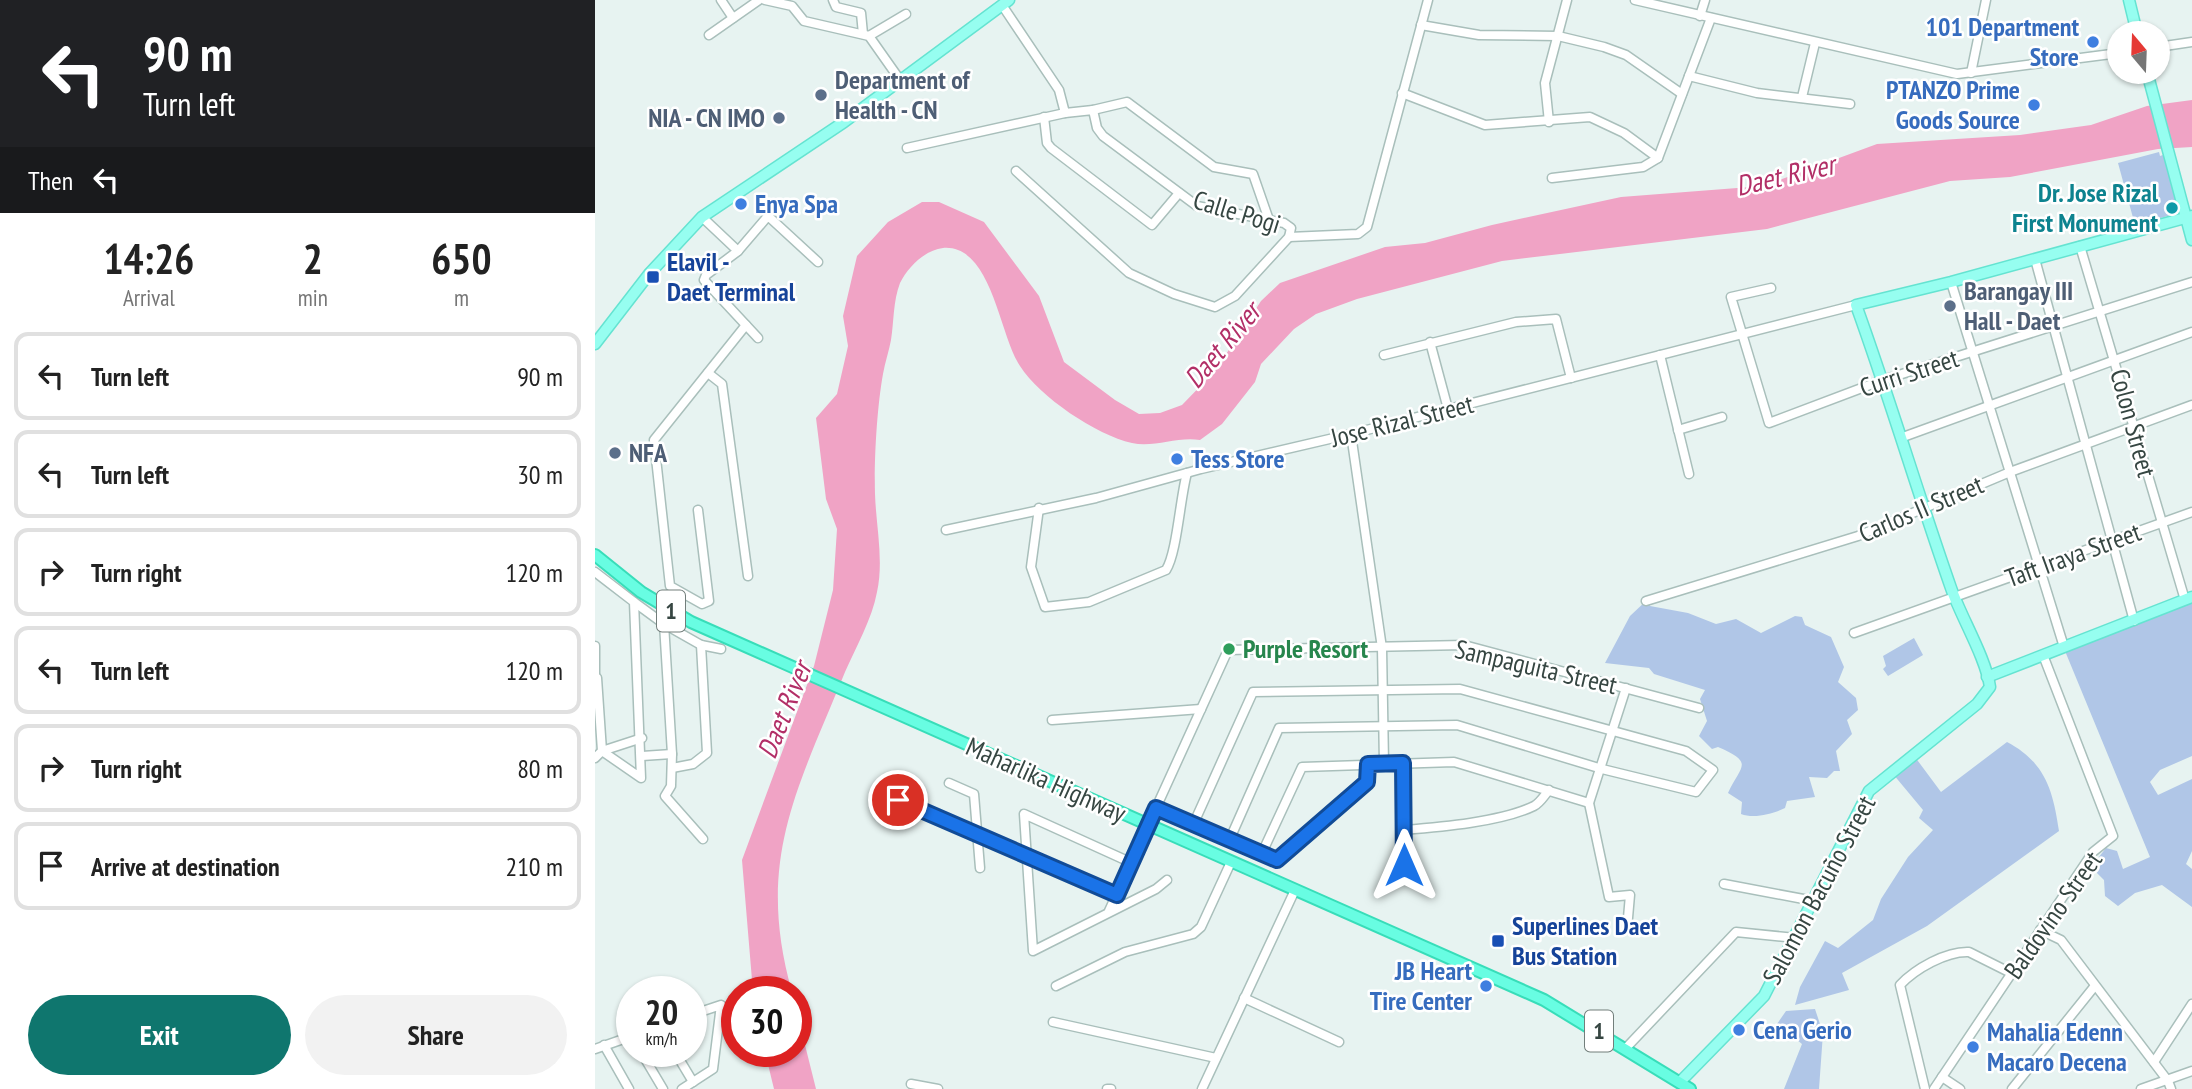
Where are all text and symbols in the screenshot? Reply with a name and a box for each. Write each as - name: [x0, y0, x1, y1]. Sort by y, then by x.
- place label: 101 Department Store: [1926, 10, 2079, 73]
- text: 90 m: [143, 21, 232, 85]
- north arrow: [2107, 21, 2170, 84]
- map controls: [2107, 21, 2170, 84]
- icon: left: [28, 28, 119, 119]
- marker: 101 Department Store: [2085, 34, 2101, 50]
- place label: Department of Health - CN: [835, 63, 971, 126]
- place label: PTANZO Prime Goods Source: [1886, 73, 2020, 136]
- text: Turn left: [143, 83, 235, 125]
- marker: Department of Health - CN: [813, 87, 829, 103]
- marker: PTANZO Prime Goods Source: [2026, 97, 2042, 113]
- place label: NIA - CN IMO: [648, 101, 765, 134]
- marker: NIA - CN IMO: [771, 110, 787, 126]
- water label: Daet River: [1732, 144, 1842, 204]
- icon: left: [87, 161, 125, 199]
- text: Then: [28, 164, 73, 197]
- place label: Dr. Jose Rizal First Monument: [2012, 176, 2159, 239]
- street label: Calle Pogi: [1190, 183, 1285, 240]
- place label: Enya Spa: [755, 187, 838, 220]
- marker: Enya Spa: [733, 196, 749, 212]
- marker: Dr. Jose Rizal First Monument: [2164, 200, 2180, 216]
- text: 14:26: [103, 231, 194, 286]
- text: 2: [303, 231, 323, 286]
- text: 650: [431, 231, 492, 286]
- place label: Elavil - Daet Terminal: [667, 245, 796, 308]
- marker: Elavil - Daet Terminal: [645, 269, 661, 285]
- place label: Barangay III Hall - Daet: [1964, 274, 2073, 337]
- text: Arrival: [123, 283, 175, 312]
- text: min: [298, 283, 328, 312]
- text: m: [454, 283, 469, 312]
- water label: Daet River: [1175, 291, 1271, 395]
- marker: Barangay III Hall - Daet: [1942, 298, 1958, 314]
- street label: Curri Street: [1855, 341, 1962, 404]
- icon: left: [32, 357, 70, 395]
- text: Turn left: [91, 360, 169, 393]
- text: 90 m: [517, 360, 563, 393]
- street label: Colon Street: [2103, 365, 2164, 480]
- street label: Jose Rizal Street: [1326, 387, 1477, 454]
- place label: NFA: [629, 436, 668, 469]
- place label: Tess Store: [1191, 442, 1285, 475]
- marker: NFA: [607, 445, 623, 461]
- marker: Tess Store: [1169, 451, 1185, 467]
- icon: left: [32, 455, 70, 493]
- text: Turn left: [91, 458, 169, 491]
- text: 30 m: [517, 458, 563, 491]
- street label: Carlos II Street: [1854, 468, 1988, 550]
- street label: Taft Iraya Street: [2000, 515, 2145, 594]
- icon: right: [32, 553, 70, 591]
- text: Turn right: [91, 556, 182, 589]
- text: 120 m: [505, 556, 563, 589]
- road number: 1: [657, 590, 685, 632]
- place label: Purple Resort: [1243, 632, 1369, 665]
- street label: Sampaguita Street: [1452, 632, 1620, 701]
- marker: Purple Resort: [1221, 641, 1237, 657]
- icon: left: [32, 651, 70, 689]
- water label: Daet River: [748, 652, 821, 763]
- text: Turn left: [91, 654, 169, 687]
- text: 120 m: [505, 654, 563, 687]
- street label: Maharlika Highway: [961, 730, 1131, 830]
- icon: right: [32, 749, 70, 787]
- text: Turn right: [91, 752, 182, 785]
- text: 80 m: [517, 752, 563, 785]
- pin: [868, 770, 928, 830]
- icon: arrive: [879, 781, 917, 819]
- street label: Salomon Bacuño Street: [1755, 790, 1882, 990]
- position arrow: [1367, 828, 1441, 902]
- street label: Baldovino Street: [1996, 844, 2109, 985]
- icon: arrive: [32, 847, 70, 885]
- text: Arrive at destination: [91, 850, 280, 883]
- text: 210 m: [505, 850, 563, 883]
- place label: Superlines Daet Bus Station: [1512, 909, 1659, 972]
- marker: Superlines Daet Bus Station: [1490, 933, 1506, 949]
- place label: JB Heart Tire Center: [1370, 954, 1472, 1017]
- speed limit sign: 30: [721, 976, 812, 1067]
- marker: JB Heart Tire Center: [1478, 978, 1494, 994]
- text: 20: [645, 989, 678, 1035]
- button: Exit: [28, 995, 291, 1075]
- button: Share: [305, 995, 567, 1075]
- road number: 1: [1585, 1010, 1613, 1051]
- place label: Cena Gerio: [1753, 1013, 1852, 1046]
- place label: Mahalia Edenn Macaro Decena: [1987, 1015, 2127, 1078]
- marker: Cena Gerio: [1731, 1022, 1747, 1038]
- text: km/h: [646, 1027, 677, 1050]
- marker: Mahalia Edenn Macaro Decena: [1965, 1039, 1981, 1055]

